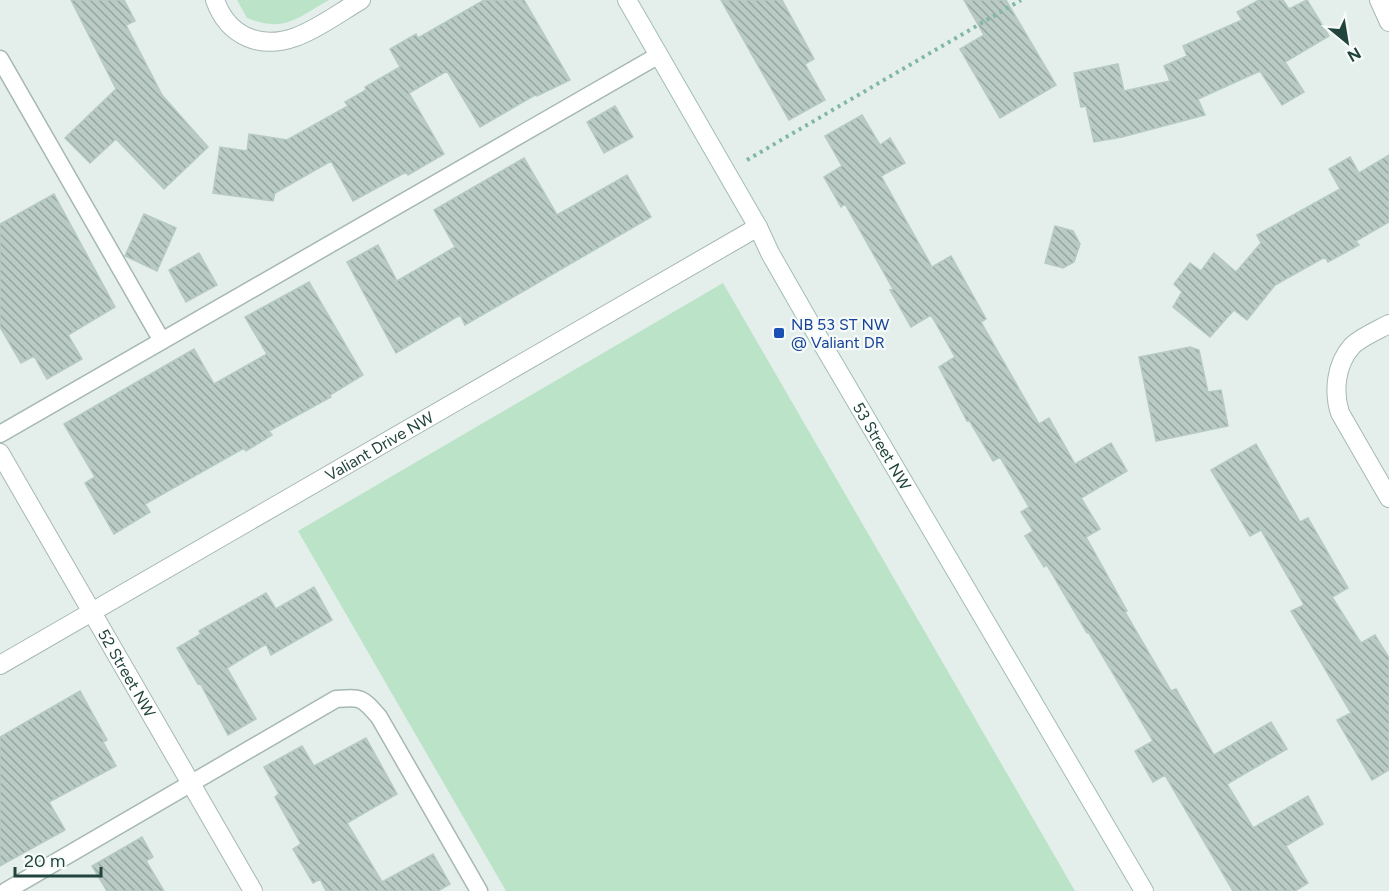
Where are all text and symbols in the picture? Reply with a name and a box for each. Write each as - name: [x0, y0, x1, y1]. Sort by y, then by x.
- north arrow: [1317, 12, 1377, 72]
- text: N: [1344, 43, 1364, 66]
- place label: NB 53 ST NW @ Valiant DR: [791, 315, 890, 352]
- marker: NB 53 ST NW @ Valiant DR: [772, 326, 786, 340]
- street label: 53 Street NW: [849, 399, 916, 494]
- street label: Valiant Drive NW: [322, 407, 437, 485]
- street label: 52 Street NW: [94, 625, 160, 721]
- scale bar: [15, 840, 100, 878]
- text: 20 m: [24, 850, 65, 872]

